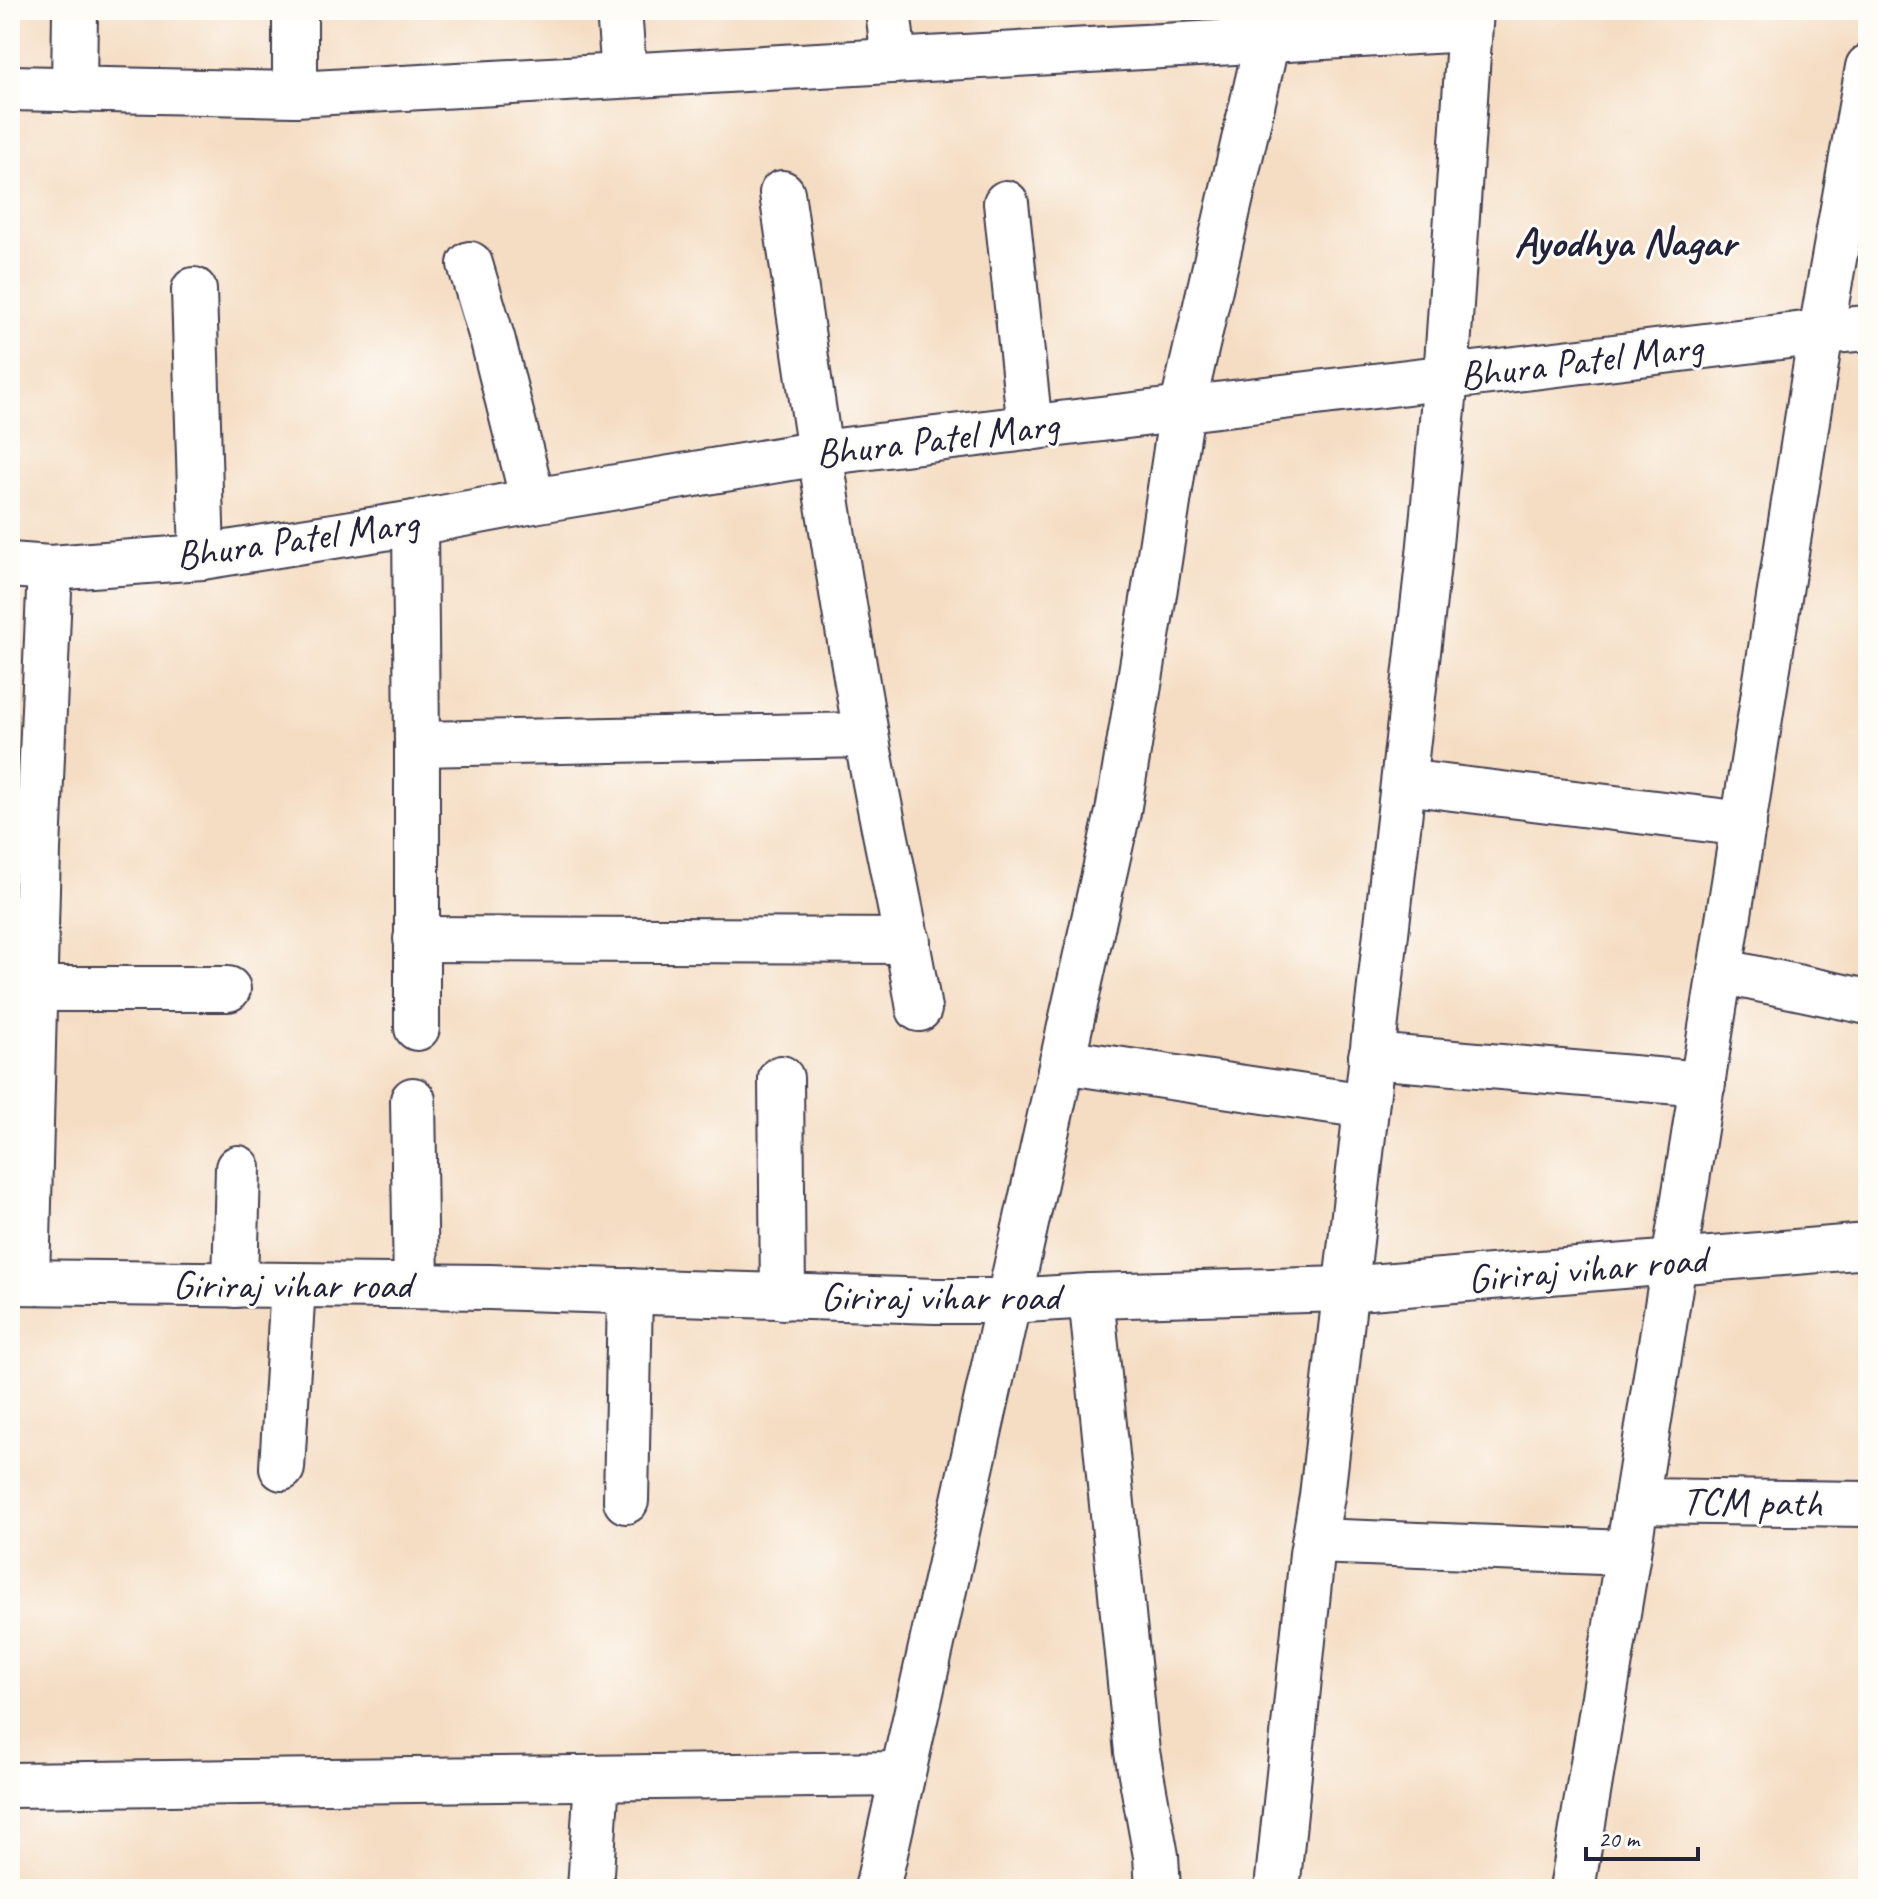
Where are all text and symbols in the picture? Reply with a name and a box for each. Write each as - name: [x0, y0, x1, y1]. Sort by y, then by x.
- district label: Ayodhya Nagar: [1514, 216, 1741, 269]
- street label: Bhura Patel Marg: [1457, 321, 1708, 401]
- street label: Bhura Patel Marg: [813, 399, 1064, 479]
- street label: Bhura Patel Marg: [173, 497, 424, 581]
- street label: Giriraj vihar road: [1466, 1233, 1714, 1304]
- street label: Giriraj vihar road: [173, 1260, 418, 1310]
- street label: Giriraj vihar road: [821, 1272, 1066, 1322]
- street label: TCM path: [1682, 1476, 1823, 1528]
- scale bar: [1586, 1811, 1698, 1861]
- text: 20 m: [1598, 1824, 1641, 1854]

